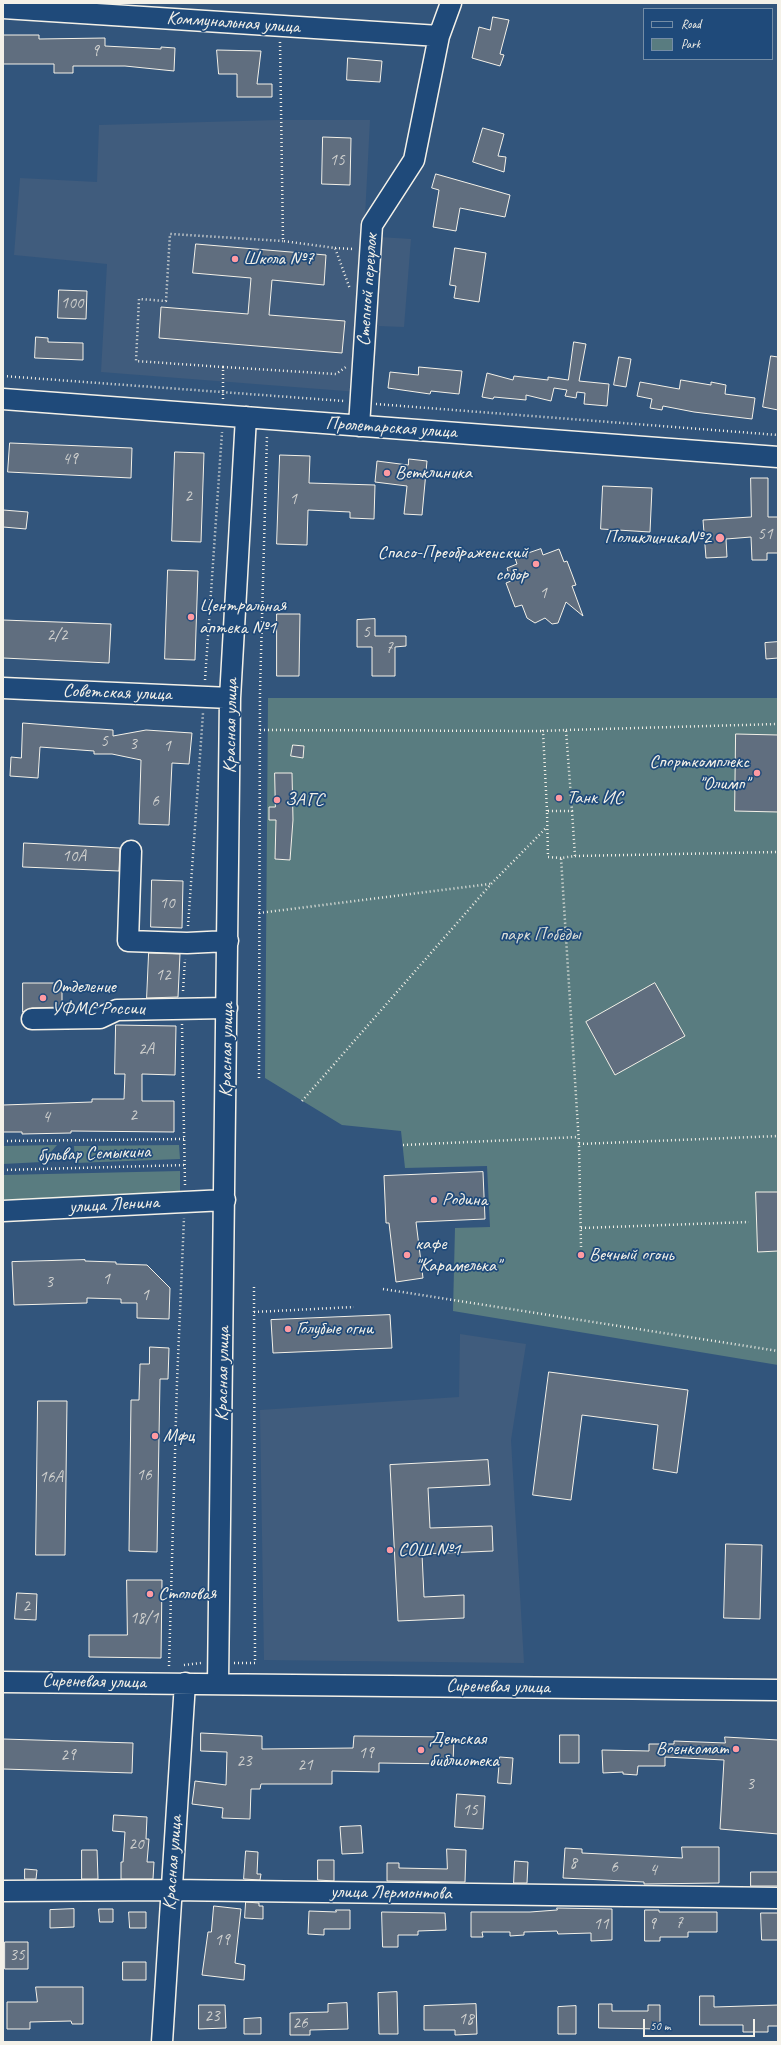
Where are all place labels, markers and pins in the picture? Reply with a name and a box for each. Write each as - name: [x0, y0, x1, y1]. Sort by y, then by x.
- place label: Школа №7: [243, 248, 314, 270]
- marker: Школа №7: [230, 254, 240, 264]
- place label: Ветклиника: [395, 462, 472, 484]
- marker: Ветклиника: [382, 468, 392, 478]
- place label: Поликлиника№2: [605, 527, 711, 549]
- marker: Поликлиника№2: [714, 532, 726, 544]
- place label: Спасо-Преображенский собор: [378, 542, 528, 586]
- marker: Спасо-Преображенский собор: [531, 559, 541, 569]
- place label: Центральная аптека №1: [199, 595, 286, 639]
- marker: Центральная аптека №1: [186, 612, 196, 622]
- place label: Спорткомплекс "Олимп": [649, 751, 749, 795]
- marker: Спорткомплекс "Олимп": [752, 768, 762, 778]
- place label: Танк ИС: [567, 787, 623, 809]
- place label: ЗАГС: [285, 789, 324, 811]
- marker: Танк ИС: [554, 793, 564, 803]
- marker: ЗАГС: [272, 795, 282, 805]
- place label: Отделение УФМС России: [51, 976, 144, 1020]
- marker: Отделение УФМС России: [38, 993, 48, 1003]
- place label: Родина: [442, 1189, 487, 1211]
- marker: Родина: [429, 1195, 439, 1205]
- place label: кафе "Карамелька": [415, 1233, 501, 1277]
- place label: Вечный огонь: [589, 1244, 674, 1266]
- marker: кафе "Карамелька": [402, 1250, 412, 1260]
- marker: Вечный огонь: [576, 1250, 586, 1260]
- place label: Голубые огни: [296, 1318, 373, 1340]
- marker: Голубые огни: [283, 1324, 293, 1334]
- place label: Мфц: [163, 1425, 194, 1447]
- marker: Мфц: [150, 1431, 160, 1441]
- place label: СОШ №1: [398, 1539, 461, 1561]
- marker: СОШ №1: [385, 1545, 395, 1555]
- place label: Столовая: [158, 1583, 216, 1605]
- marker: Столовая: [145, 1589, 155, 1599]
- place label: Детская библиотека: [429, 1728, 499, 1772]
- place label: Военкомат: [656, 1738, 728, 1760]
- marker: Военкомат: [731, 1744, 741, 1754]
- marker: Детская библиотека: [416, 1745, 426, 1755]

